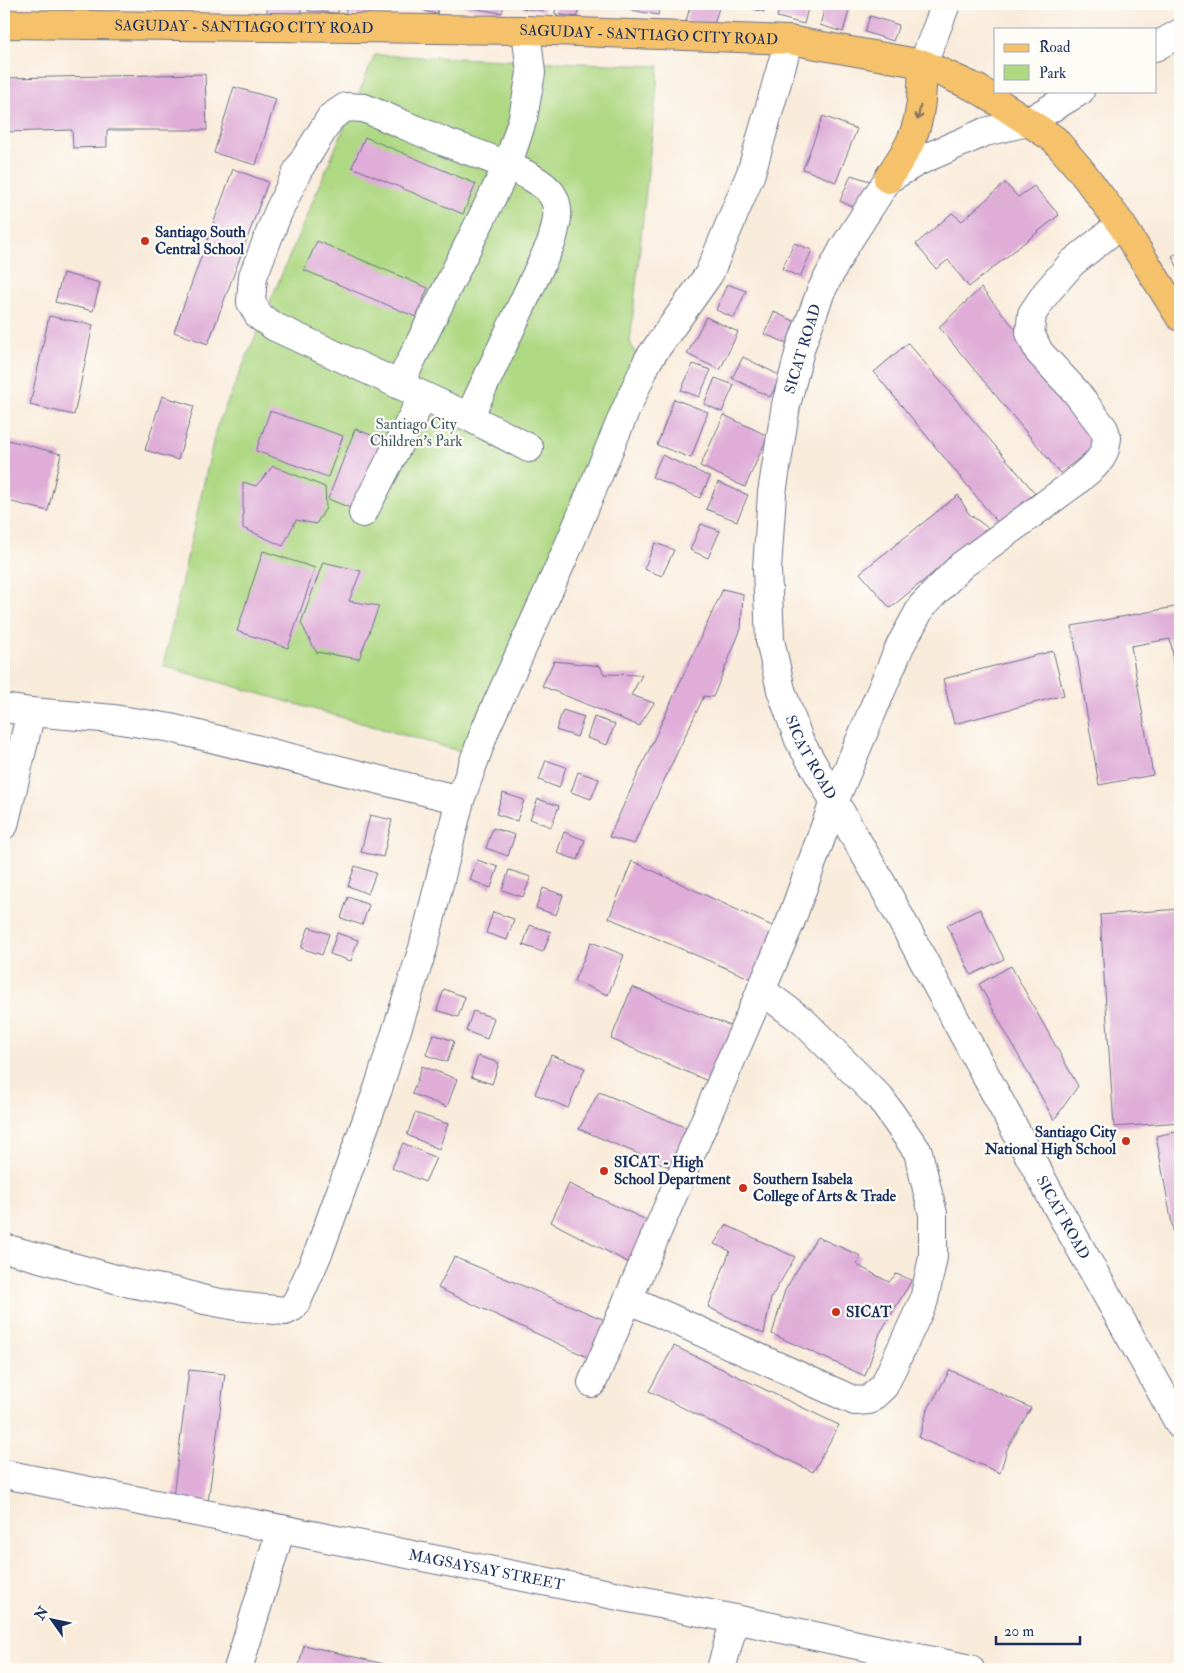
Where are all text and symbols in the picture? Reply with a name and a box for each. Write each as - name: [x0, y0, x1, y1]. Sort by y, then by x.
- street label: SAGUDAY - SANTIAGO CITY ROAD: [114, 16, 374, 38]
- street label: SAGUDAY - SANTIAGO CITY ROAD: [519, 20, 779, 49]
- legend: [994, 28, 1156, 92]
- text: Road: [1039, 38, 1071, 57]
- text: Park: [1039, 64, 1066, 83]
- one-way arrow: [914, 104, 923, 120]
- place label: Santiago South Central School: [155, 223, 246, 259]
- marker: Santiago South Central School: [139, 235, 151, 247]
- street label: SICAT ROAD: [780, 302, 826, 396]
- park label: Santiago City Children's Park: [370, 415, 462, 451]
- street label: SICAT ROAD: [781, 713, 841, 803]
- place label: Santiago City National High School: [984, 1123, 1117, 1160]
- marker: Santiago City National High School: [1120, 1135, 1132, 1147]
- place label: SICAT - High School Department: [614, 1153, 731, 1190]
- marker: SICAT - High School Department: [598, 1165, 610, 1177]
- place label: Southern Isabela College of Arts & Trade: [753, 1170, 897, 1207]
- street label: SICAT ROAD: [1032, 1172, 1094, 1263]
- marker: Southern Isabela College of Arts & Trade: [737, 1182, 749, 1194]
- place label: SICAT: [846, 1303, 892, 1322]
- marker: SICAT: [830, 1306, 842, 1318]
- street label: MAGSAYSAY STREET: [407, 1545, 566, 1594]
- north arrow: [28, 1596, 78, 1646]
- text: N: [30, 1603, 52, 1624]
- scale bar: [996, 1613, 1080, 1645]
- text: 20 m: [1004, 1622, 1034, 1641]

